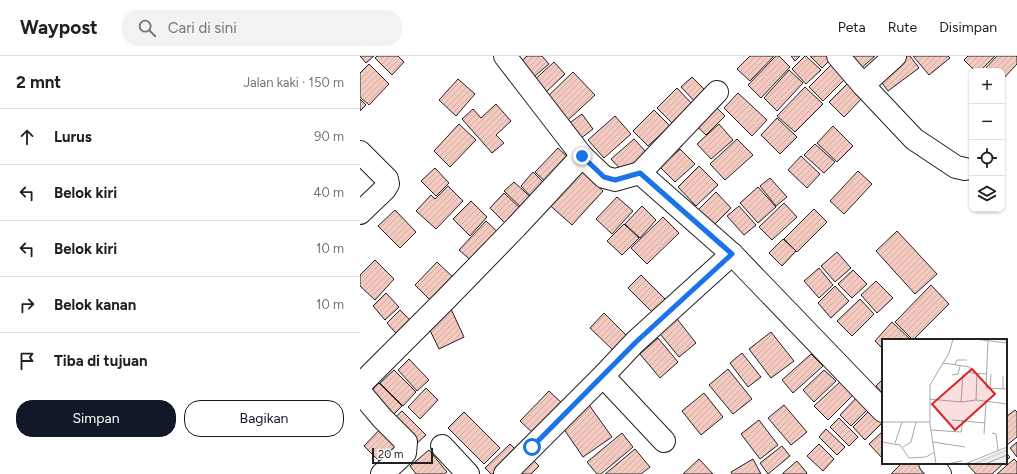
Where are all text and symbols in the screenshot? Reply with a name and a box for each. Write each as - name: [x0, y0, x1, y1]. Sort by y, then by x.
- search box: [122, 10, 402, 46]
- text: Waypost: [20, 16, 98, 39]
- icon: search: [136, 17, 158, 39]
- text: Cari di sini: [168, 19, 237, 37]
- text: Peta: [838, 19, 866, 36]
- text: Rute: [888, 19, 917, 36]
- text: Disimpan: [939, 19, 997, 36]
- map controls: [969, 68, 1005, 212]
- button: +: [969, 68, 1005, 104]
- text: 2 mnt: [16, 72, 61, 92]
- text: Jalan kaki · 150 m: [243, 75, 344, 90]
- button: −: [969, 104, 1005, 140]
- icon: ahead: [16, 126, 38, 148]
- text: Lurus: [54, 128, 92, 146]
- text: 90 m: [314, 129, 344, 144]
- button: locate: [969, 140, 1005, 176]
- route end: [573, 147, 591, 165]
- button: layers: [969, 176, 1005, 212]
- icon: left: [16, 182, 38, 204]
- text: Belok kiri: [54, 184, 117, 202]
- text: 40 m: [313, 185, 344, 200]
- icon: left: [16, 238, 38, 260]
- text: Belok kiri: [54, 240, 117, 258]
- text: 10 m: [316, 241, 344, 256]
- icon: right: [16, 294, 38, 316]
- text: Belok kanan: [54, 296, 136, 314]
- text: 10 m: [316, 297, 344, 312]
- inset map: [882, 339, 1007, 464]
- icon: arrive: [16, 350, 38, 372]
- text: Tiba di tujuan: [54, 352, 148, 370]
- button: Simpan: [16, 400, 176, 437]
- button: Bagikan: [184, 400, 344, 437]
- route start: [523, 438, 541, 456]
- scale bar: [372, 446, 433, 465]
- text: 20 m: [378, 448, 403, 461]

